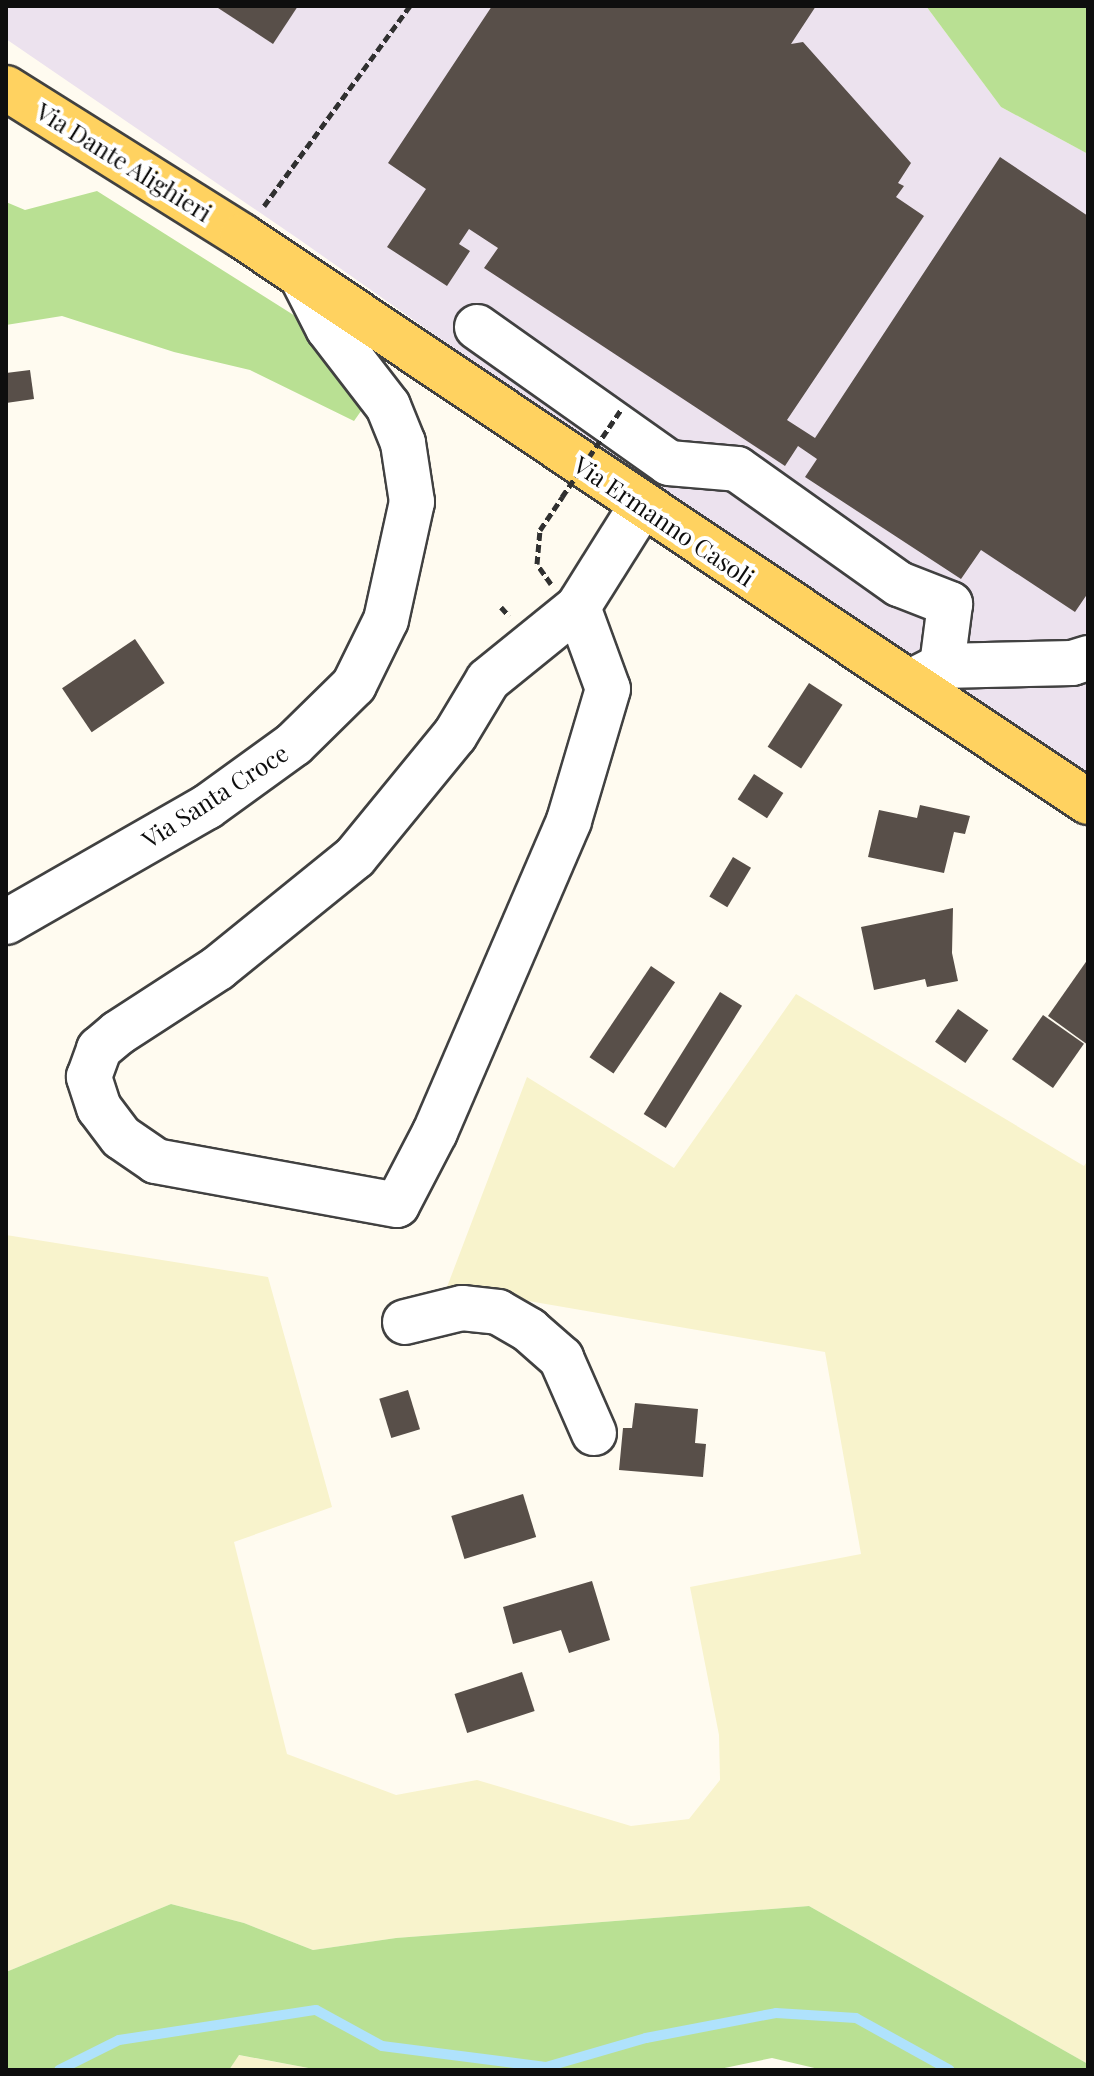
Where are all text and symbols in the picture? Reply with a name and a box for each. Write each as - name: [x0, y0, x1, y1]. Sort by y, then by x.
- street label: Via Dante Alighieri: [31, 96, 217, 228]
- street label: Via Ermanno Casoli: [568, 450, 760, 592]
- street label: Via Santa Croce: [136, 738, 294, 854]

